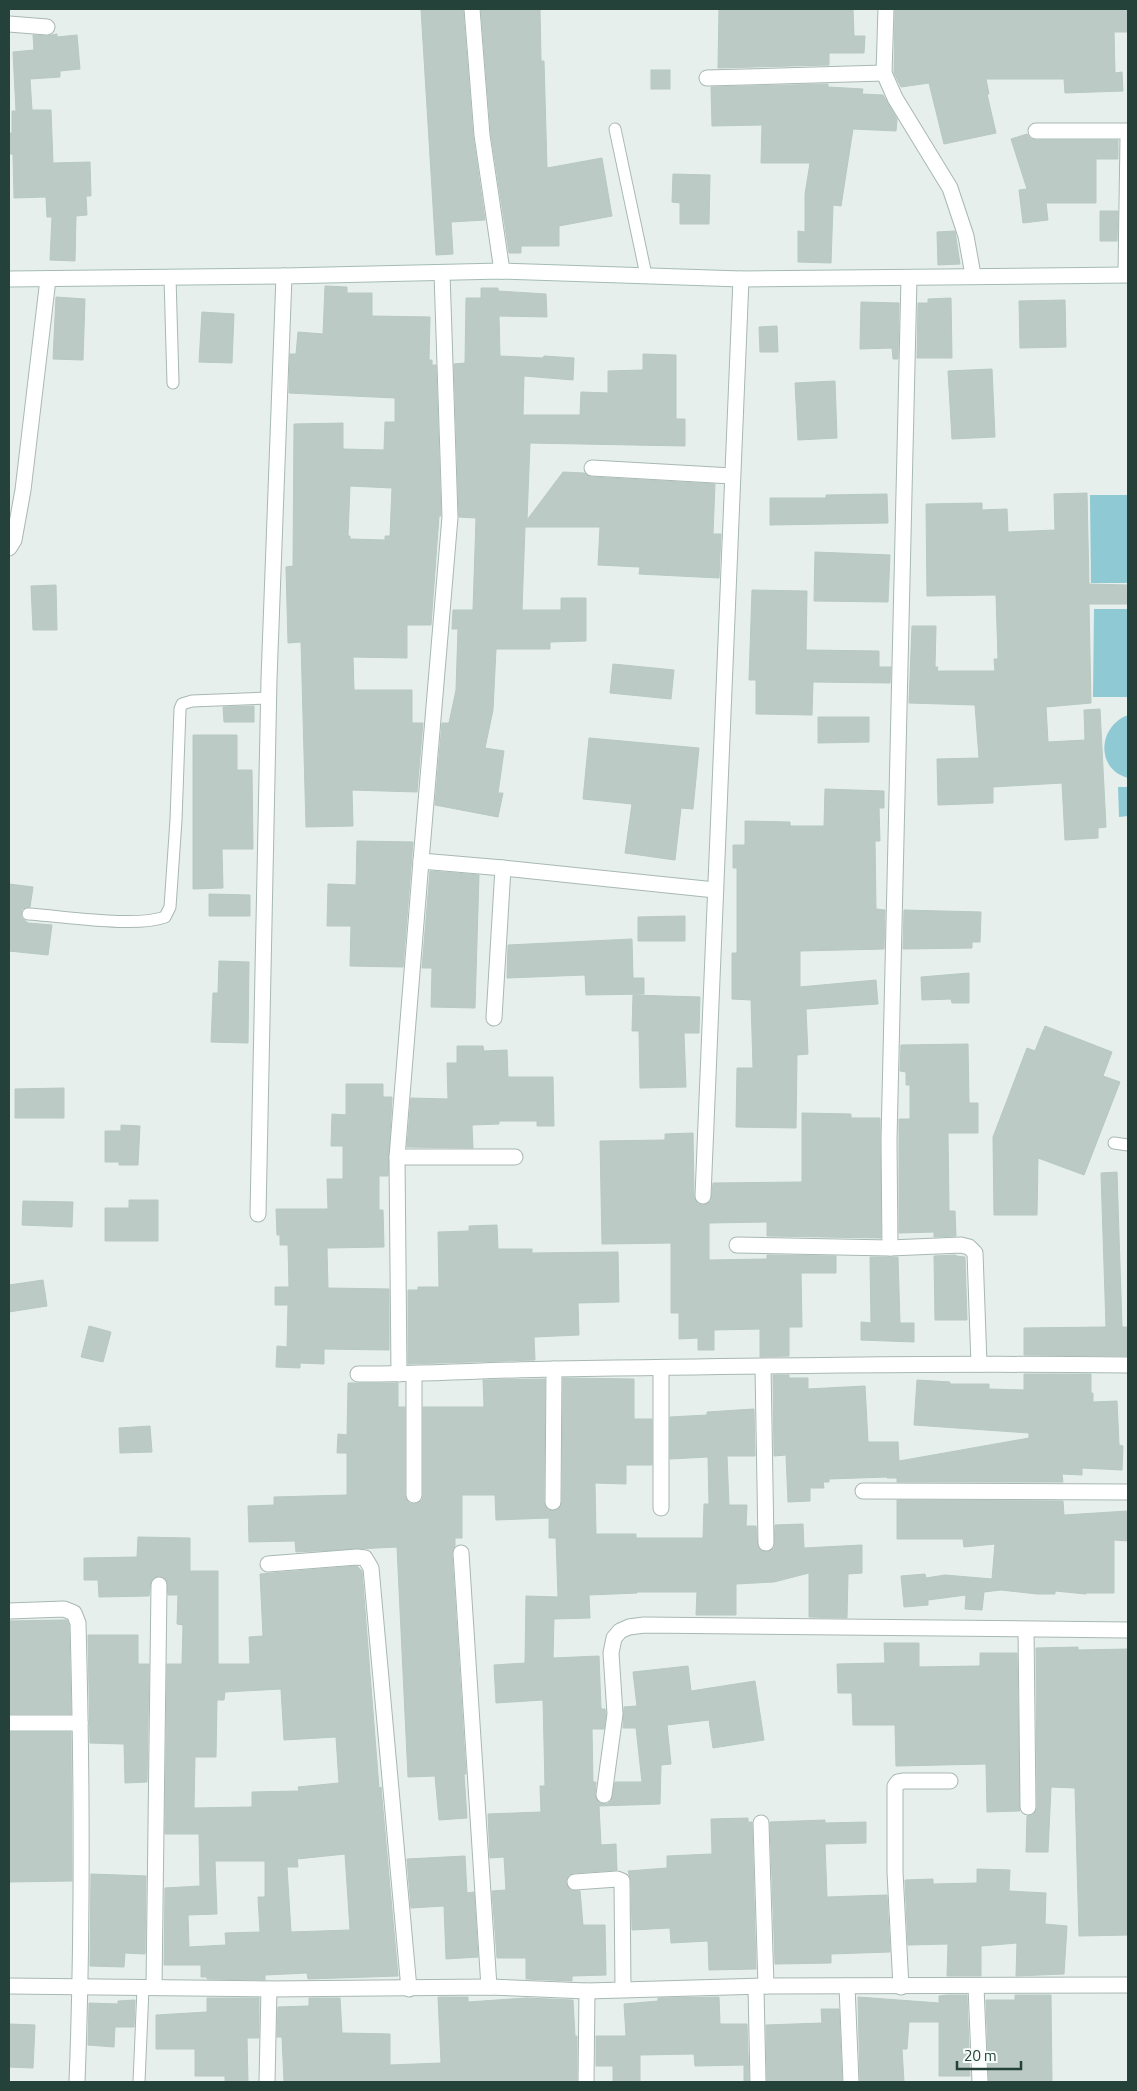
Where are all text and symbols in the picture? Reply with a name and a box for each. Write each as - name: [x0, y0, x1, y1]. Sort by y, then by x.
- scale bar: [957, 2038, 1021, 2070]
- text: 20 m: [964, 2044, 997, 2067]

